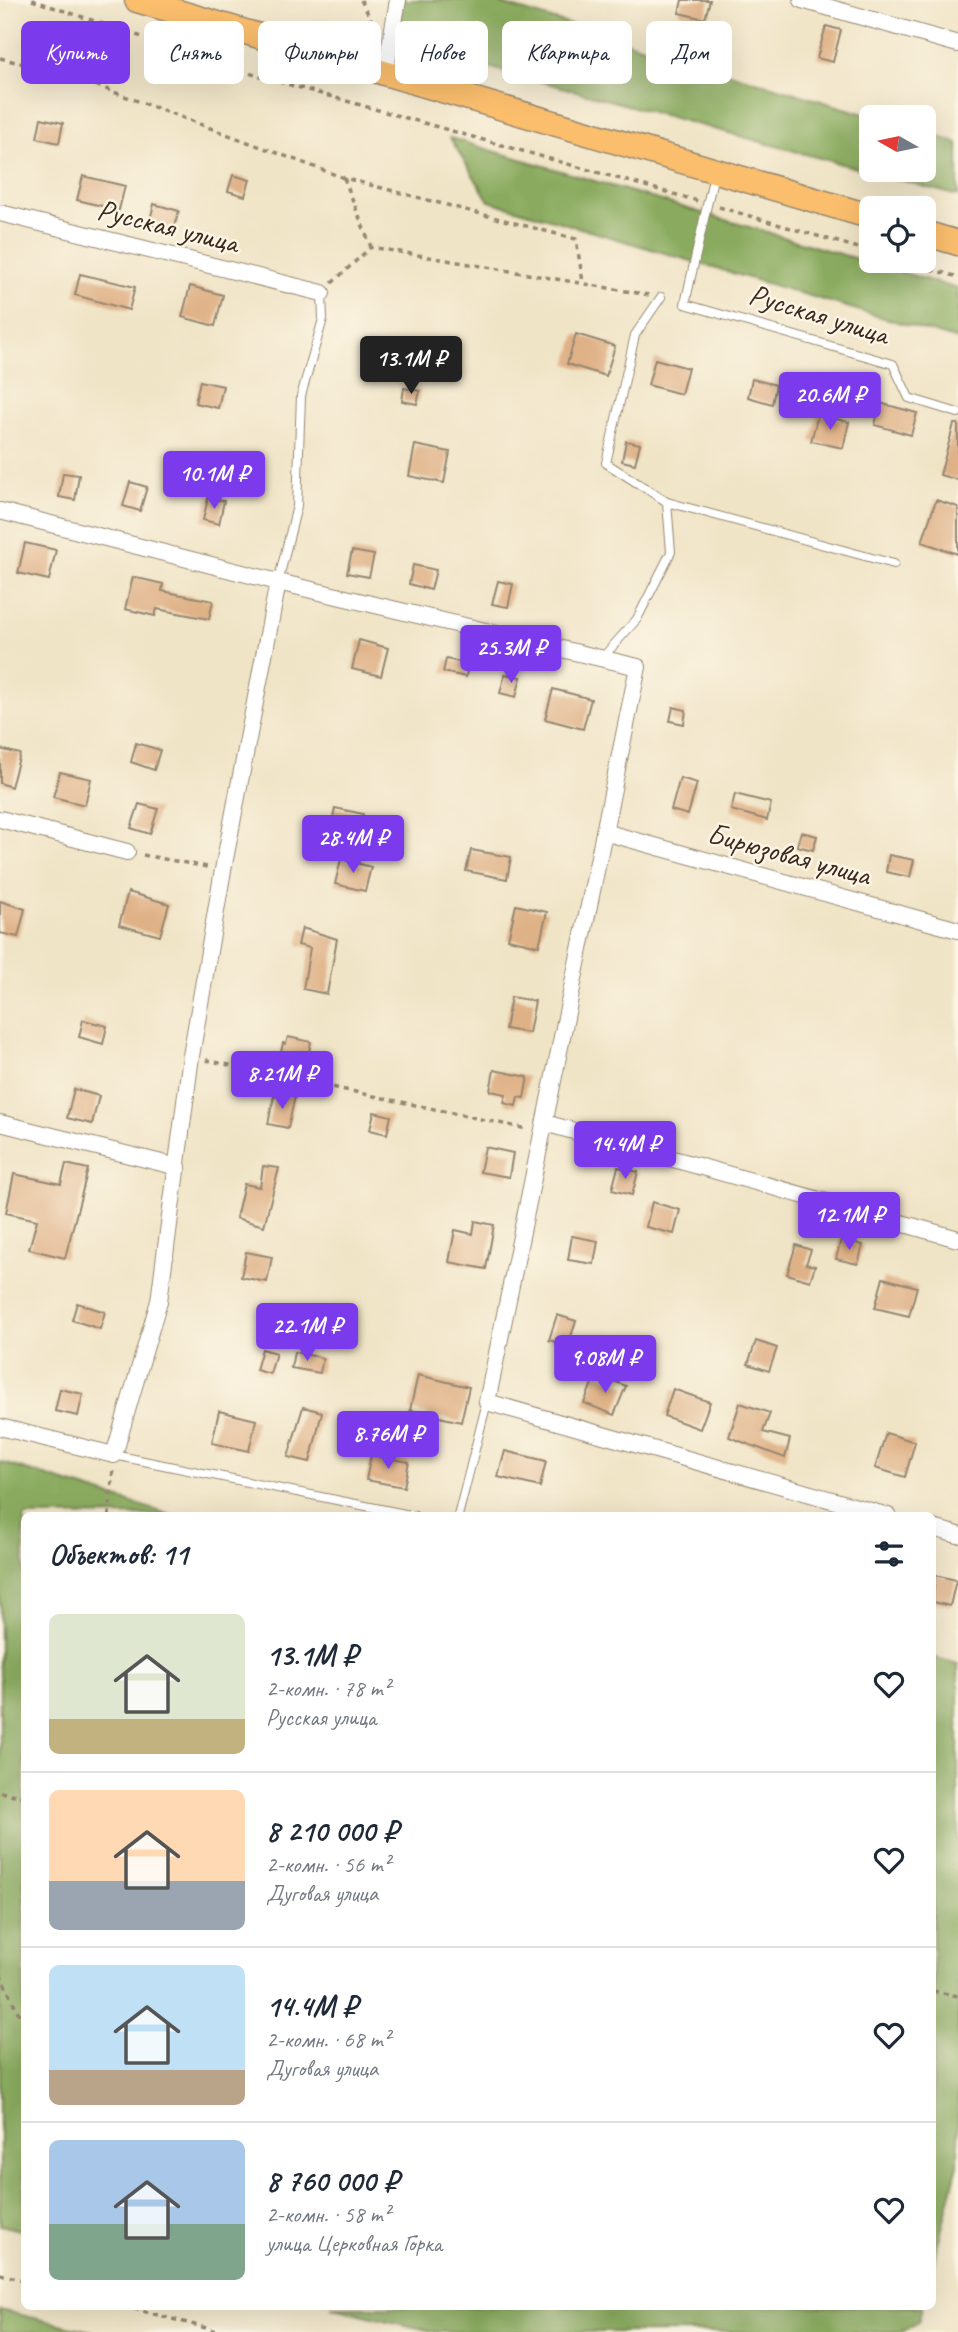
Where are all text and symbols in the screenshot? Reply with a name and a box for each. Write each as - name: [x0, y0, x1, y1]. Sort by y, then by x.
- chip: Купить: [21, 21, 130, 84]
- chip: Снять: [144, 21, 244, 84]
- chip: Фильтры: [258, 21, 381, 84]
- chip: Новое: [395, 21, 488, 84]
- chip: Квартира: [502, 21, 632, 84]
- chip: Дом: [646, 21, 732, 84]
- north arrow: [859, 105, 936, 182]
- map controls: [859, 105, 936, 273]
- street label: Русская улица: [94, 190, 245, 262]
- button: locate: [859, 196, 936, 273]
- street label: Русская улица: [745, 275, 896, 354]
- pin: 13.1M ₽: [346, 336, 476, 396]
- text: 13.1M ₽: [376, 344, 446, 373]
- pin: 20.6M ₽: [765, 372, 895, 432]
- text: 20.6M ₽: [795, 380, 865, 409]
- pin: 10.1M ₽: [149, 452, 279, 511]
- text: 10.1M ₽: [179, 459, 249, 488]
- pin: 25.3M ₽: [446, 626, 576, 685]
- text: 25.3M ₽: [476, 633, 546, 662]
- street label: Бирюзовая улица: [703, 814, 876, 894]
- pin: 28.4M ₽: [288, 816, 418, 875]
- text: 28.4M ₽: [318, 823, 388, 852]
- pin: 8.21M ₽: [217, 1052, 347, 1111]
- text: 8.21M ₽: [247, 1059, 317, 1088]
- pin: 14.4M ₽: [560, 1122, 690, 1181]
- text: 14.4M ₽: [590, 1129, 660, 1158]
- pin: 12.1M ₽: [784, 1192, 914, 1252]
- text: 12.1M ₽: [814, 1200, 884, 1229]
- pin: 22.1M ₽: [242, 1304, 372, 1363]
- text: 22.1M ₽: [272, 1311, 342, 1340]
- pin: 9.08M ₽: [540, 1336, 670, 1395]
- text: 9.08M ₽: [570, 1343, 640, 1372]
- pin: 8.76M ₽: [323, 1412, 453, 1471]
- text: 8.76M ₽: [353, 1419, 423, 1448]
- text: Объектов: 11: [49, 1535, 188, 1573]
- icon: filters: [870, 1535, 908, 1573]
- text: 13.1M ₽: [266, 1636, 357, 1674]
- icon: home: [105, 1642, 189, 1726]
- icon: heart: [870, 1665, 908, 1703]
- text: 2-комн. · 78 m²: [266, 1674, 390, 1703]
- text: Русская улица: [266, 1703, 376, 1732]
- text: 8 210 000 ₽: [266, 1812, 398, 1850]
- icon: home: [105, 1818, 189, 1902]
- icon: heart: [870, 1841, 908, 1879]
- text: 2-комн. · 56 m²: [266, 1850, 390, 1879]
- text: Дуговая улица: [266, 1879, 378, 1908]
- text: 14.4M ₽: [266, 1987, 357, 2025]
- icon: home: [105, 1993, 189, 2077]
- icon: heart: [870, 2016, 908, 2054]
- text: 2-комн. · 68 m²: [266, 2025, 390, 2054]
- text: Дуговая улица: [266, 2054, 378, 2083]
- text: 8 760 000 ₽: [266, 2162, 398, 2200]
- icon: home: [105, 2168, 189, 2252]
- icon: heart: [870, 2191, 908, 2229]
- text: 2-комн. · 58 m²: [266, 2200, 390, 2229]
- text: улица Церковная Горка: [266, 2229, 442, 2258]

